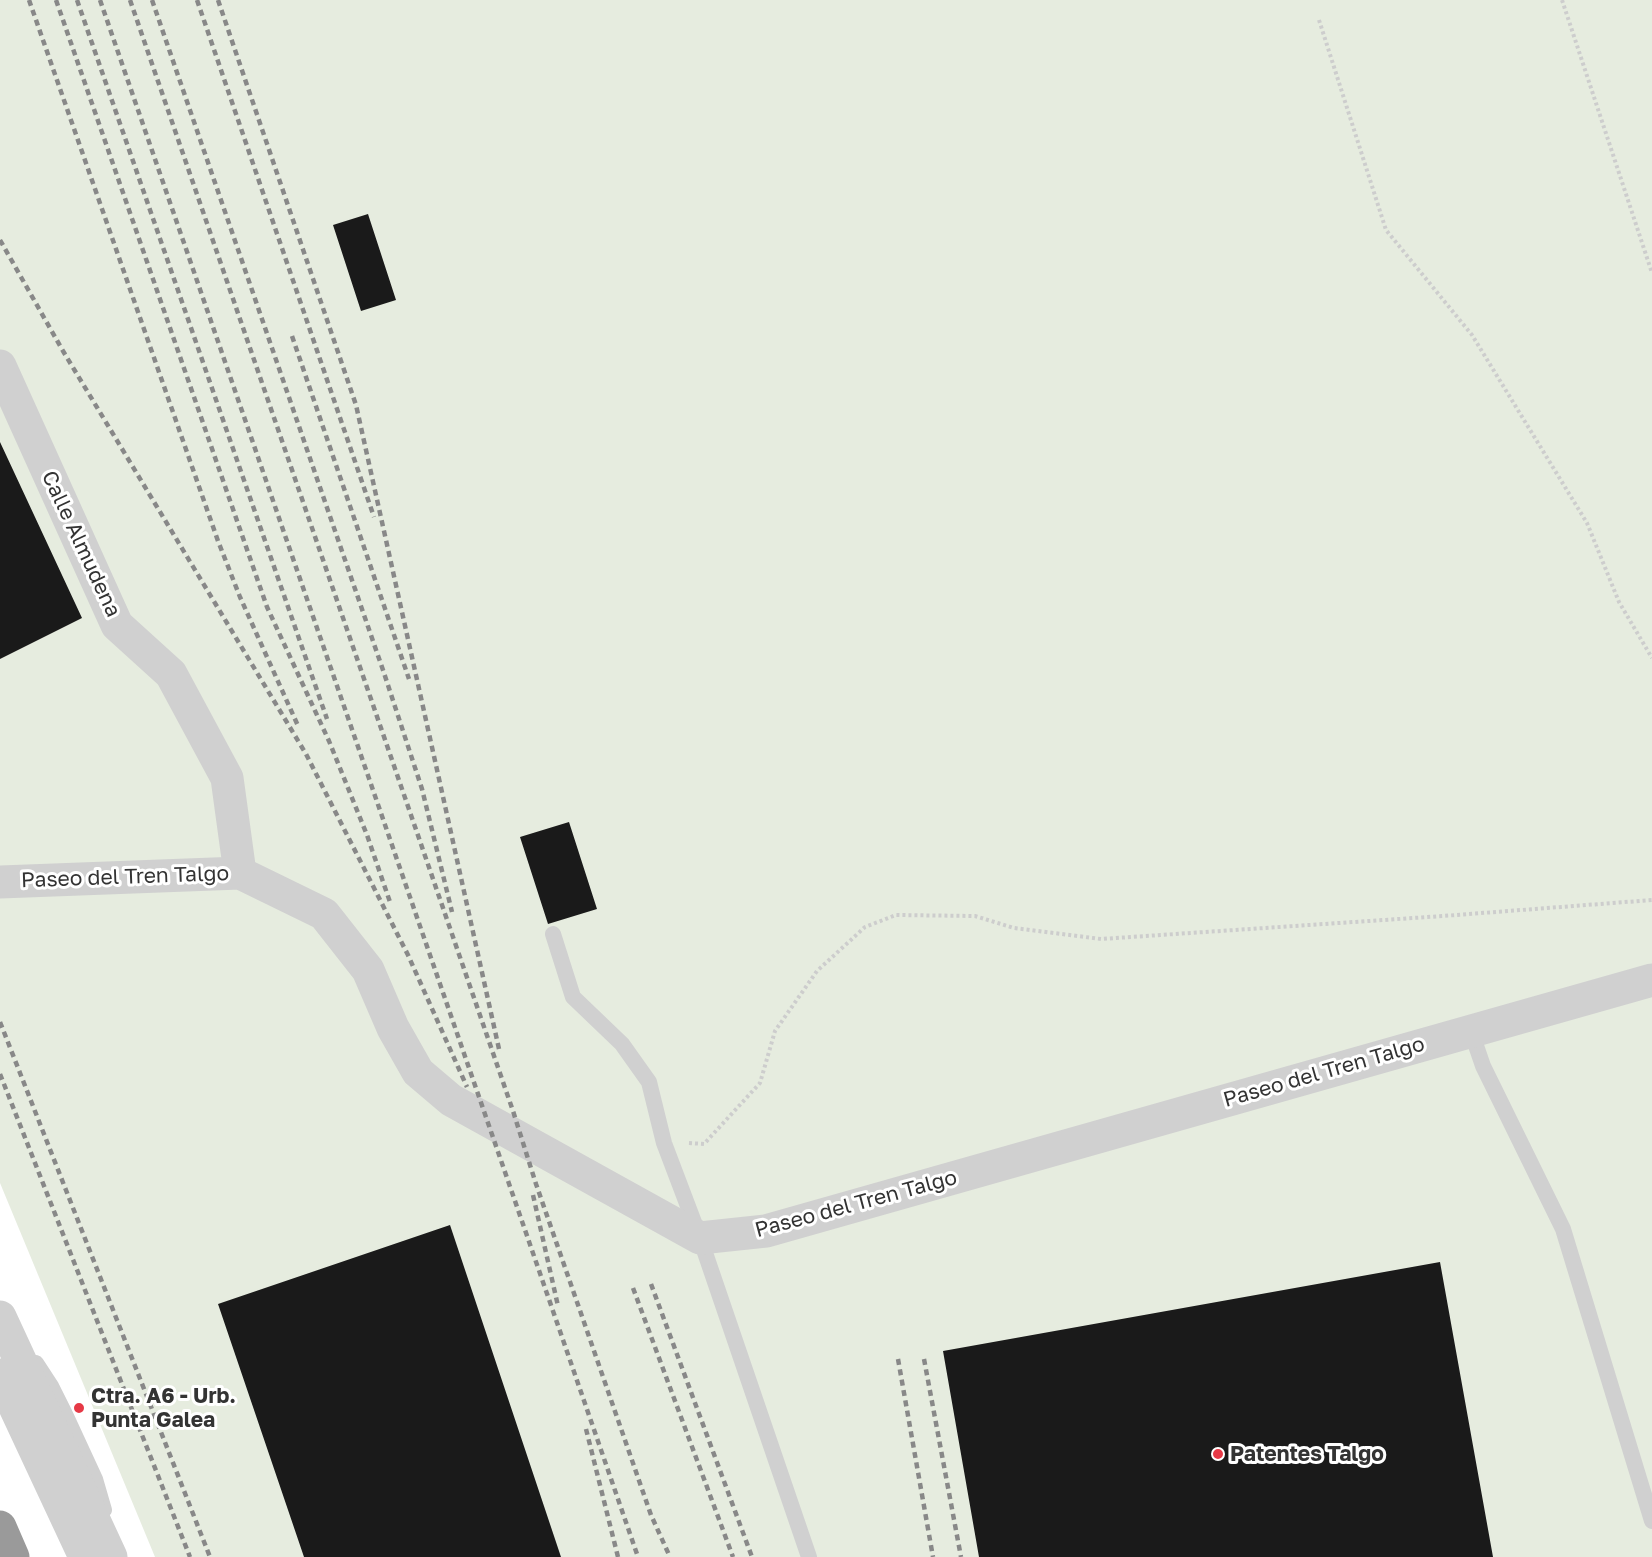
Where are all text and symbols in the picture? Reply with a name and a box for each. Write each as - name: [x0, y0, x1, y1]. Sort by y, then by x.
- street label: Calle Almudena: [36, 467, 126, 621]
- street label: Paseo del Tren Talgo: [21, 861, 229, 893]
- street label: Paseo del Tren Talgo: [1221, 1031, 1427, 1113]
- street label: Paseo del Tren Talgo: [752, 1165, 960, 1243]
- place label: Ctra. A6 - Urb. Punta Galea: [91, 1383, 236, 1433]
- marker: Ctra. A6 - Urb. Punta Galea: [72, 1401, 86, 1415]
- place label: Patentes Talgo: [1230, 1441, 1384, 1467]
- marker: Patentes Talgo: [1211, 1447, 1225, 1461]

